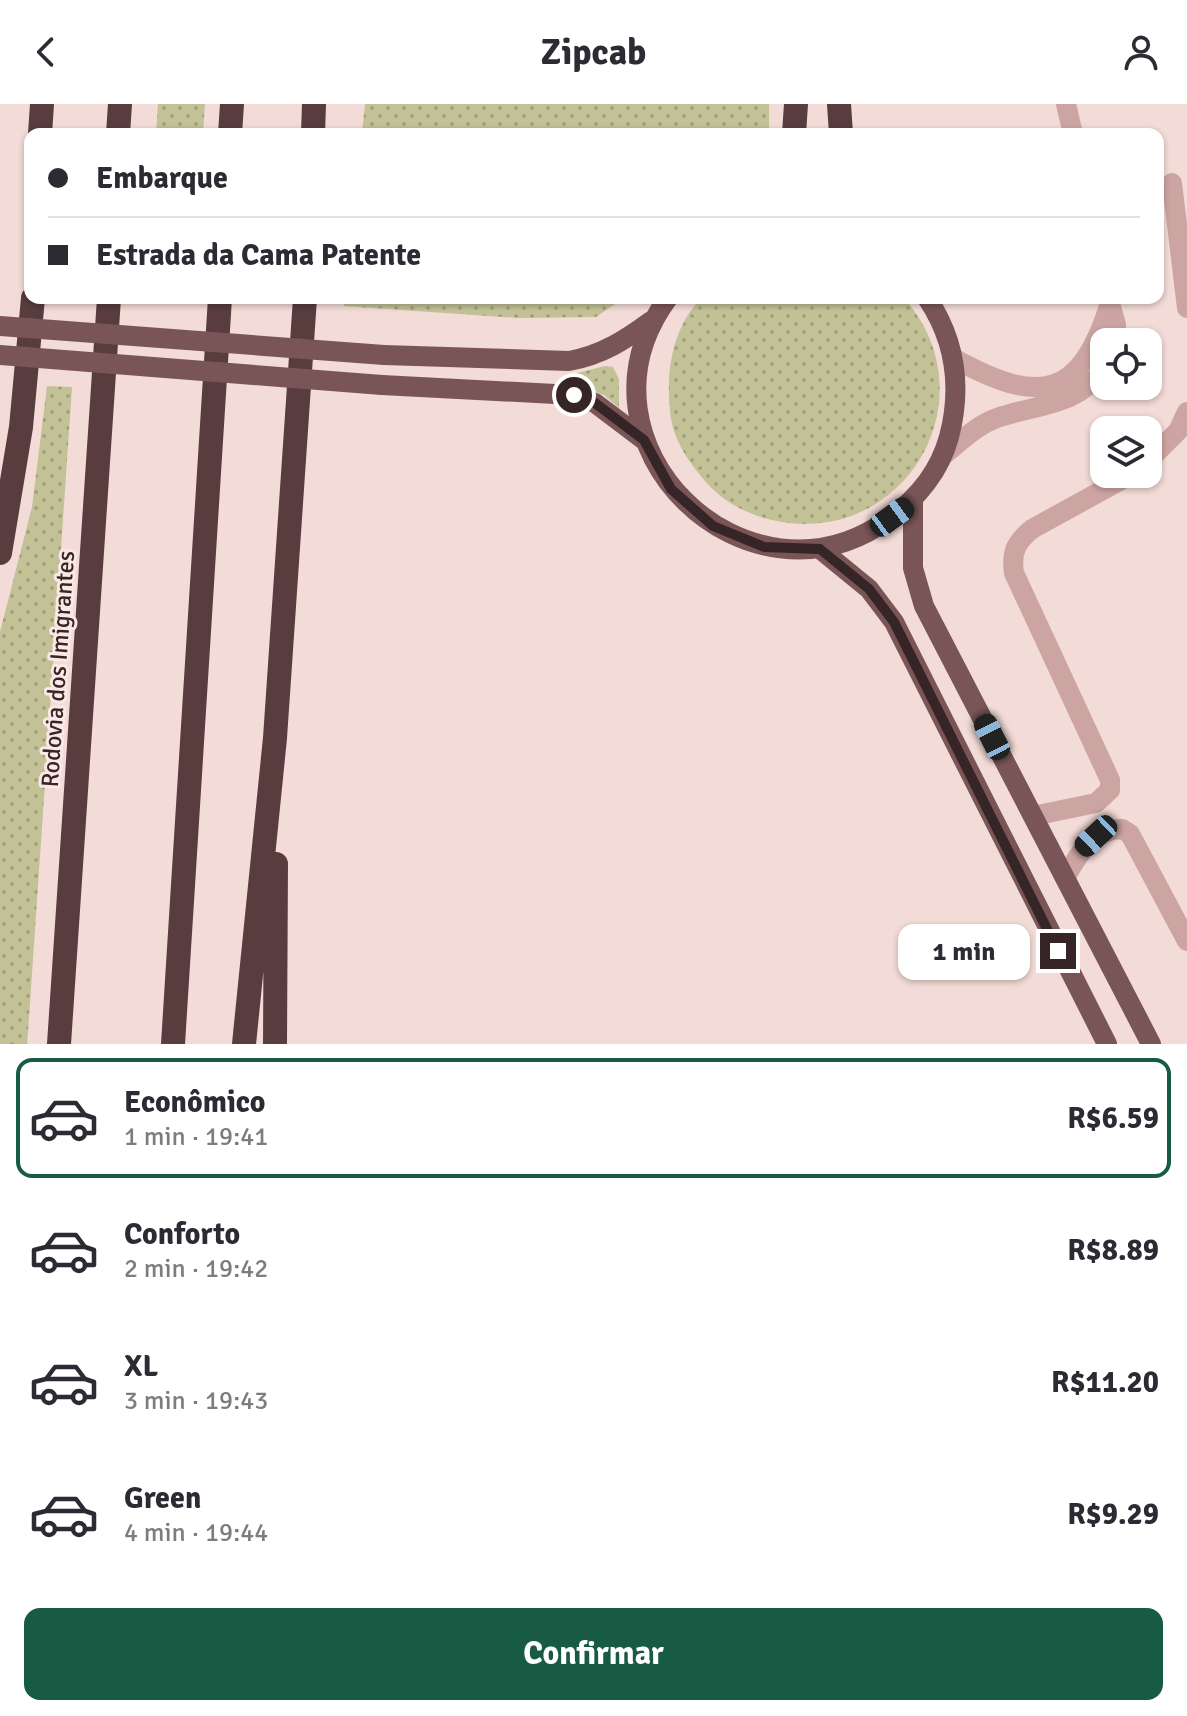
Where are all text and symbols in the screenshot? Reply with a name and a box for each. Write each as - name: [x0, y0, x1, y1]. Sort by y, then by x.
- icon: back: [24, 30, 68, 74]
- text: Zipcab: [541, 30, 646, 75]
- icon: person: [1119, 30, 1163, 74]
- text: Embarque: [96, 160, 228, 197]
- text: Estrada da Cama Patente: [96, 237, 421, 274]
- map controls: [1090, 328, 1162, 488]
- button: locate: [1090, 328, 1162, 400]
- route start: [556, 377, 592, 413]
- button: layers: [1090, 416, 1162, 488]
- car: [866, 493, 918, 541]
- street label: Rodovia dos Imigrantes: [35, 550, 81, 788]
- car: [970, 710, 1014, 764]
- car: [1070, 811, 1122, 861]
- callout: 1 min: [898, 923, 1030, 979]
- route end: [1040, 933, 1076, 969]
- text: 1 min: [933, 936, 995, 968]
- icon: car: [28, 1082, 100, 1154]
- text: Econômico: [124, 1084, 266, 1121]
- text: R$6.59: [1067, 1100, 1159, 1137]
- text: 1 min · 19:41: [124, 1121, 268, 1153]
- icon: car: [28, 1214, 100, 1286]
- text: Conforto: [124, 1216, 240, 1253]
- text: R$8.89: [1067, 1232, 1159, 1269]
- text: 2 min · 19:42: [124, 1253, 268, 1285]
- icon: car: [28, 1346, 100, 1418]
- text: XL: [124, 1348, 158, 1385]
- text: R$11.20: [1051, 1364, 1159, 1401]
- text: 3 min · 19:43: [124, 1385, 268, 1417]
- icon: car: [28, 1478, 100, 1550]
- text: Green: [124, 1480, 201, 1517]
- text: R$9.29: [1067, 1496, 1159, 1533]
- text: 4 min · 19:44: [124, 1517, 268, 1549]
- button: Confirmar: [24, 1608, 1163, 1700]

